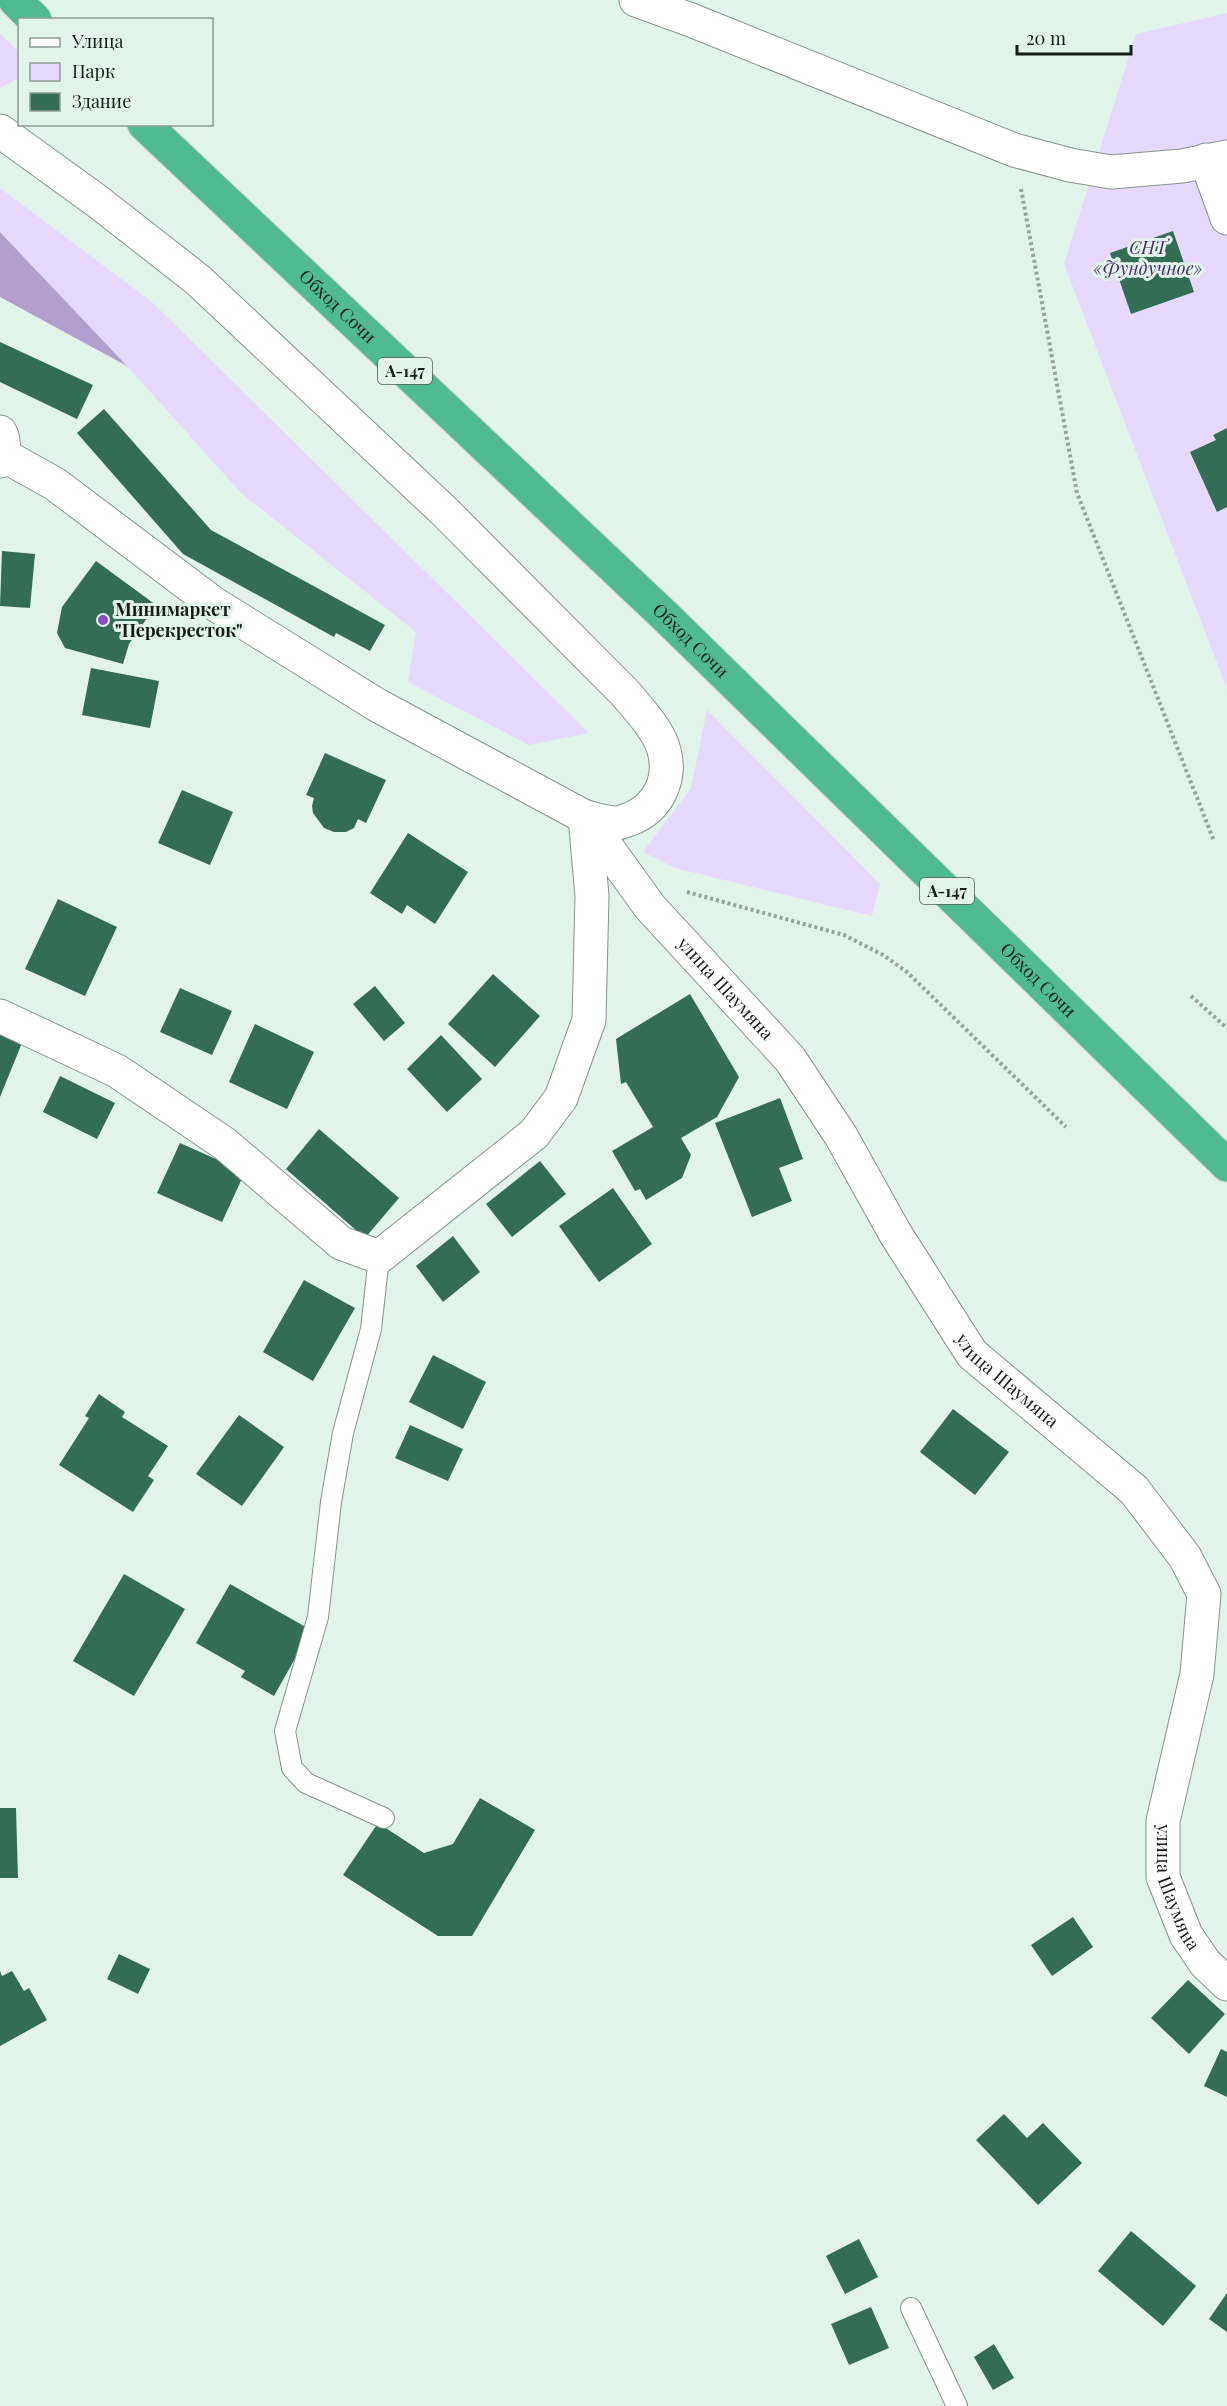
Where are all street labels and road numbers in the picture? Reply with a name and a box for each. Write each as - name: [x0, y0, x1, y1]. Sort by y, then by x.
- street label: Обход Сочи: [294, 264, 382, 348]
- road number: А-147: [378, 358, 432, 384]
- street label: Обход Сочи: [648, 597, 734, 683]
- road number: А-147: [920, 878, 974, 904]
- street label: улица Шаумяна: [672, 931, 779, 1044]
- street label: Обход Сочи: [995, 937, 1082, 1022]
- street label: улица Шаумяна: [950, 1327, 1064, 1433]
- street label: улица Шаумяна: [1152, 1823, 1206, 1955]

